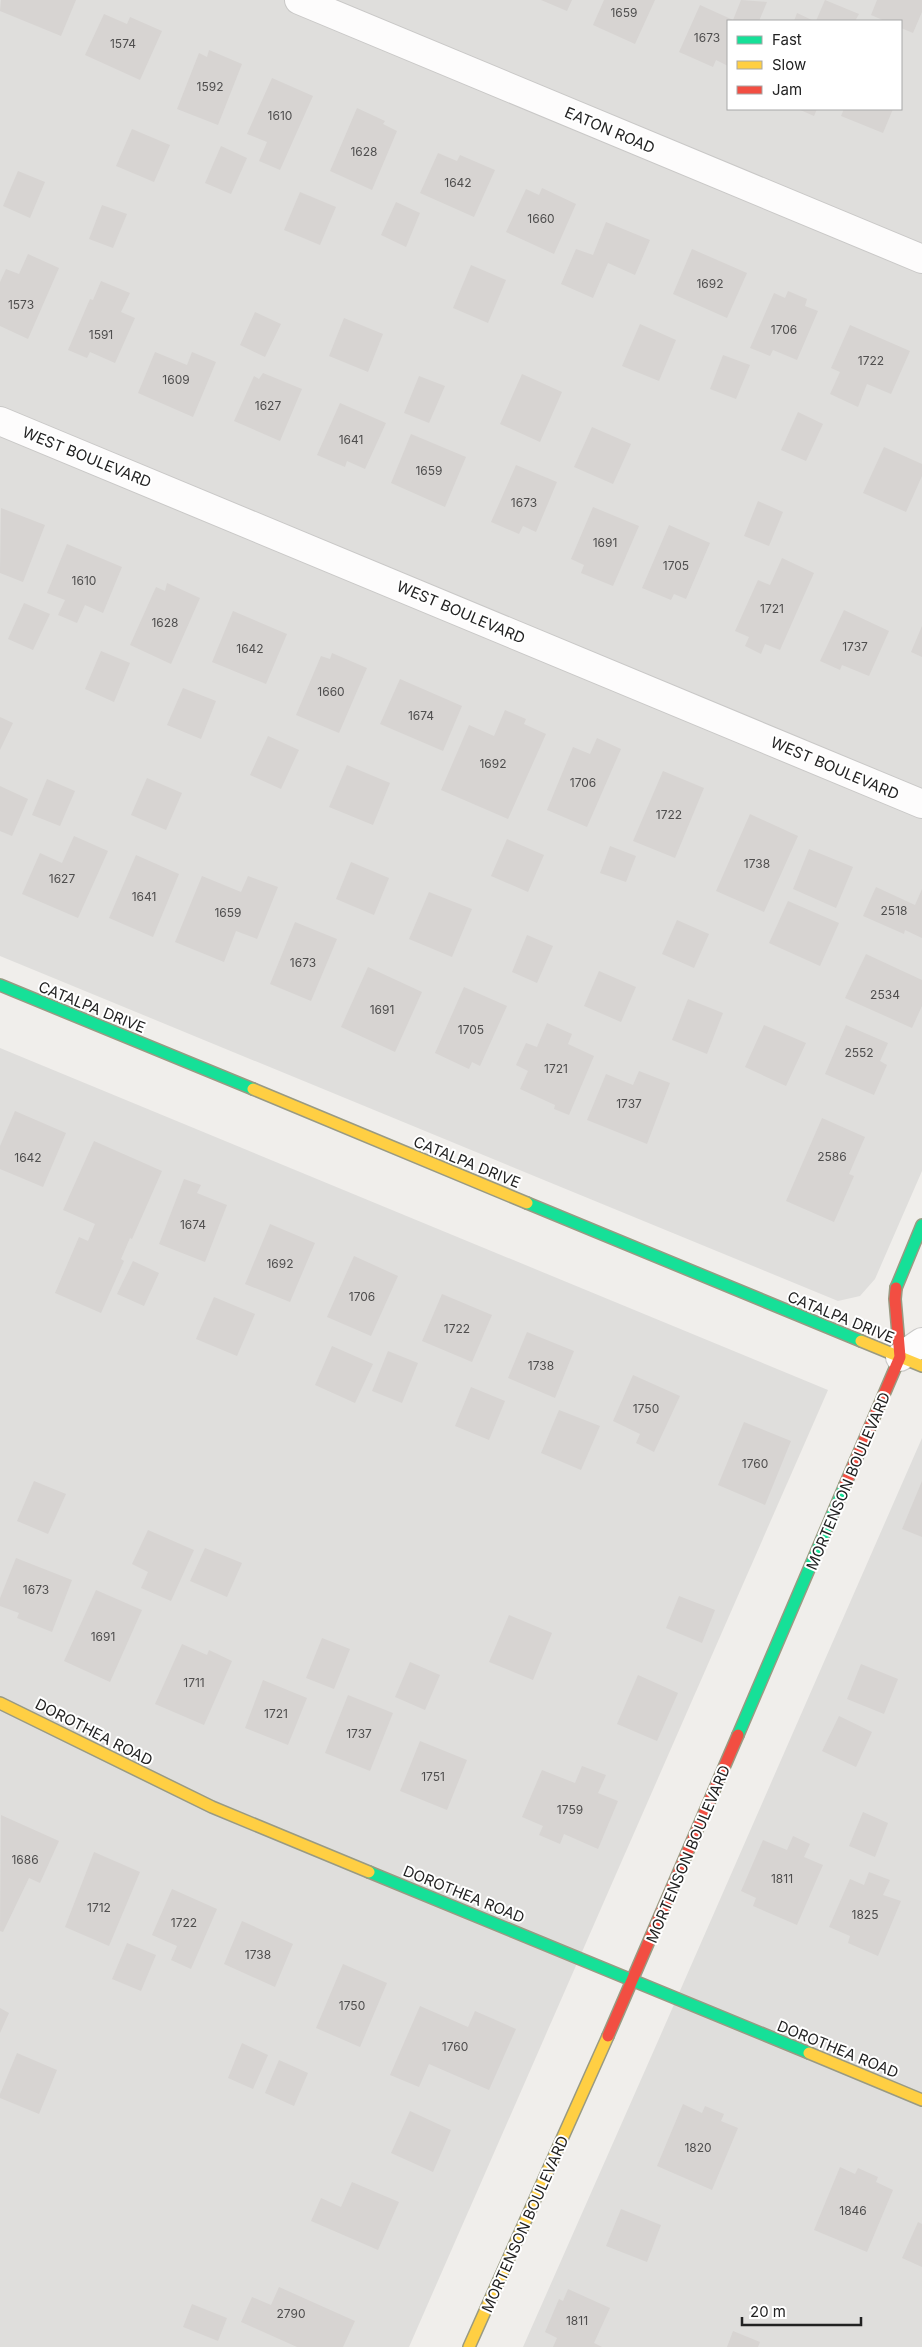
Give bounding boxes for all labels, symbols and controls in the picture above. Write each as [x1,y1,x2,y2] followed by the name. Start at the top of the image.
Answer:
[610,5,638,20] house number: 1659
[727,20,902,110] legend
[694,30,720,45] house number: 1673
[772,30,802,49] text: Fast
[110,36,136,51] house number: 1574
[772,55,806,74] text: Slow
[197,79,223,94] house number: 1592
[772,80,802,99] text: Jam
[562,102,658,158] street label: EATON ROAD
[268,108,292,123] house number: 1610
[350,144,378,159] house number: 1628
[444,175,472,190] house number: 1642
[527,211,555,226] house number: 1660
[696,276,724,291] house number: 1692
[8,297,34,312] house number: 1573
[771,322,797,337] house number: 1706
[89,327,113,342] house number: 1591
[858,353,884,368] house number: 1722
[162,372,190,387] house number: 1609
[255,398,281,413] house number: 1627
[20,422,154,492] street label: WEST BOULEVARD
[339,432,363,447] house number: 1641
[415,463,443,478] house number: 1659
[511,495,537,510] house number: 1673
[593,535,617,550] house number: 1691
[663,558,689,573] house number: 1705
[72,573,96,588] house number: 1610
[394,576,528,648] street label: WEST BOULEVARD
[760,601,784,616] house number: 1721
[151,615,179,630] house number: 1628
[842,639,868,654] house number: 1737
[236,641,264,656] house number: 1642
[317,684,345,699] house number: 1660
[408,708,434,723] house number: 1674
[768,732,902,804] street label: WEST BOULEVARD
[479,756,507,771] house number: 1692
[570,775,596,790] house number: 1706
[656,807,682,822] house number: 1722
[744,856,770,871] house number: 1738
[49,871,75,886] house number: 1627
[132,889,156,904] house number: 1641
[881,903,907,918] house number: 2518
[214,905,242,920] house number: 1659
[290,955,316,970] house number: 1673
[36,977,148,1037] street label: CATALPA DRIVE
[870,987,900,1002] house number: 2534
[370,1002,394,1017] house number: 1691
[458,1022,484,1037] house number: 1705
[844,1045,874,1060] house number: 2552
[544,1061,568,1076] house number: 1721
[616,1096,642,1111] house number: 1737
[411,1132,523,1192] street label: CATALPA DRIVE
[817,1149,847,1164] house number: 2586
[14,1150,42,1165] house number: 1642
[180,1217,206,1232] house number: 1674
[266,1256,294,1271] house number: 1692
[785,1287,897,1347] street label: CATALPA DRIVE
[349,1289,375,1304] house number: 1706
[444,1321,470,1336] house number: 1722
[528,1358,554,1373] house number: 1738
[802,1389,894,1573] street label: MORTENSON BOULEVARD
[633,1401,659,1416] house number: 1750
[742,1456,768,1471] house number: 1760
[23,1582,49,1597] house number: 1673
[91,1629,115,1644] house number: 1691
[183,1675,205,1690] house number: 1711
[32,1694,156,1770] street label: DOROTHEA ROAD
[264,1706,288,1721] house number: 1721
[346,1726,372,1741] house number: 1737
[642,1762,734,1946] street label: MORTENSON BOULEVARD
[421,1769,445,1784] house number: 1751
[557,1802,583,1817] house number: 1759
[11,1852,39,1867] house number: 1686
[401,1861,527,1927] street label: DOROTHEA ROAD
[771,1871,793,1886] house number: 1811
[87,1900,111,1915] house number: 1712
[852,1907,878,1922] house number: 1825
[171,1915,197,1930] house number: 1722
[245,1947,271,1962] house number: 1738
[339,1998,365,2013] house number: 1750
[775,2016,901,2082] street label: DOROTHEA ROAD
[442,2039,468,2054] house number: 1760
[477,2133,573,2315] street label: MORTENSON BOULEVARD
[684,2140,712,2155] house number: 1820
[839,2203,867,2218] house number: 1846
[742,2294,861,2326] scale bar
[750,2302,786,2321] text: 20 m
[276,2306,306,2321] house number: 2790
[566,2313,588,2328] house number: 1811

